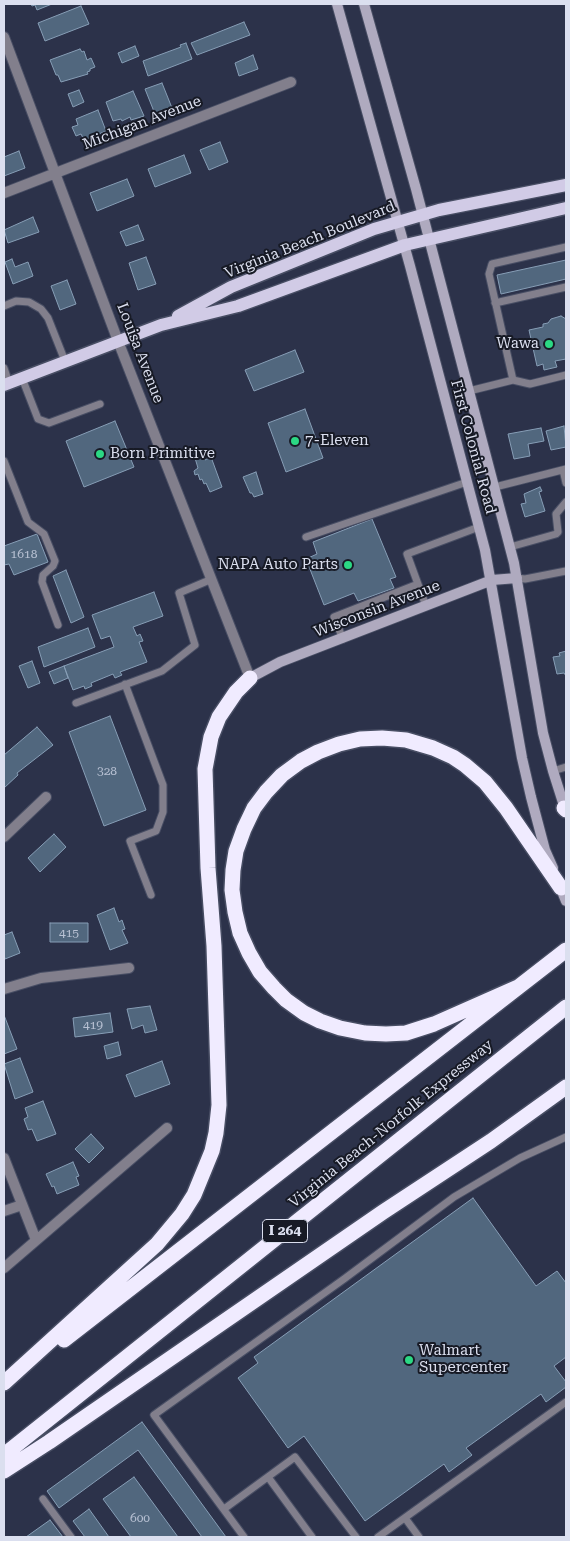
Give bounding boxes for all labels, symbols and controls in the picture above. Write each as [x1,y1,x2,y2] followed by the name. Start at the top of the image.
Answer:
[80,92,204,154] street label: Michigan Avenue
[222,197,398,283] street label: Virginia Beach Boulevard
[113,301,167,405] street label: Louisa Avenue
[496,335,539,353] place label: Wawa
[543,338,555,350] marker: Wawa
[446,378,500,516] street label: First Colonial Road
[305,432,369,450] place label: 7-Eleven
[289,435,301,447] marker: 7-Eleven
[110,445,215,463] place label: Born Primitive
[94,448,106,460] marker: Born Primitive
[11,547,37,561] house number: 1618
[218,556,338,574] place label: NAPA Auto Parts
[342,559,354,571] marker: NAPA Auto Parts
[311,577,443,641] street label: Wisconsin Avenue
[97,764,117,778] house number: 328
[59,926,79,940] house number: 415
[83,1018,103,1032] house number: 419
[285,1036,497,1212] street label: Virginia Beach-Norfolk Expressway
[262,1220,308,1242] road number: I 264
[419,1342,508,1377] place label: Walmart Supercenter
[403,1354,415,1366] marker: Walmart Supercenter
[130,1511,150,1525] house number: 600

